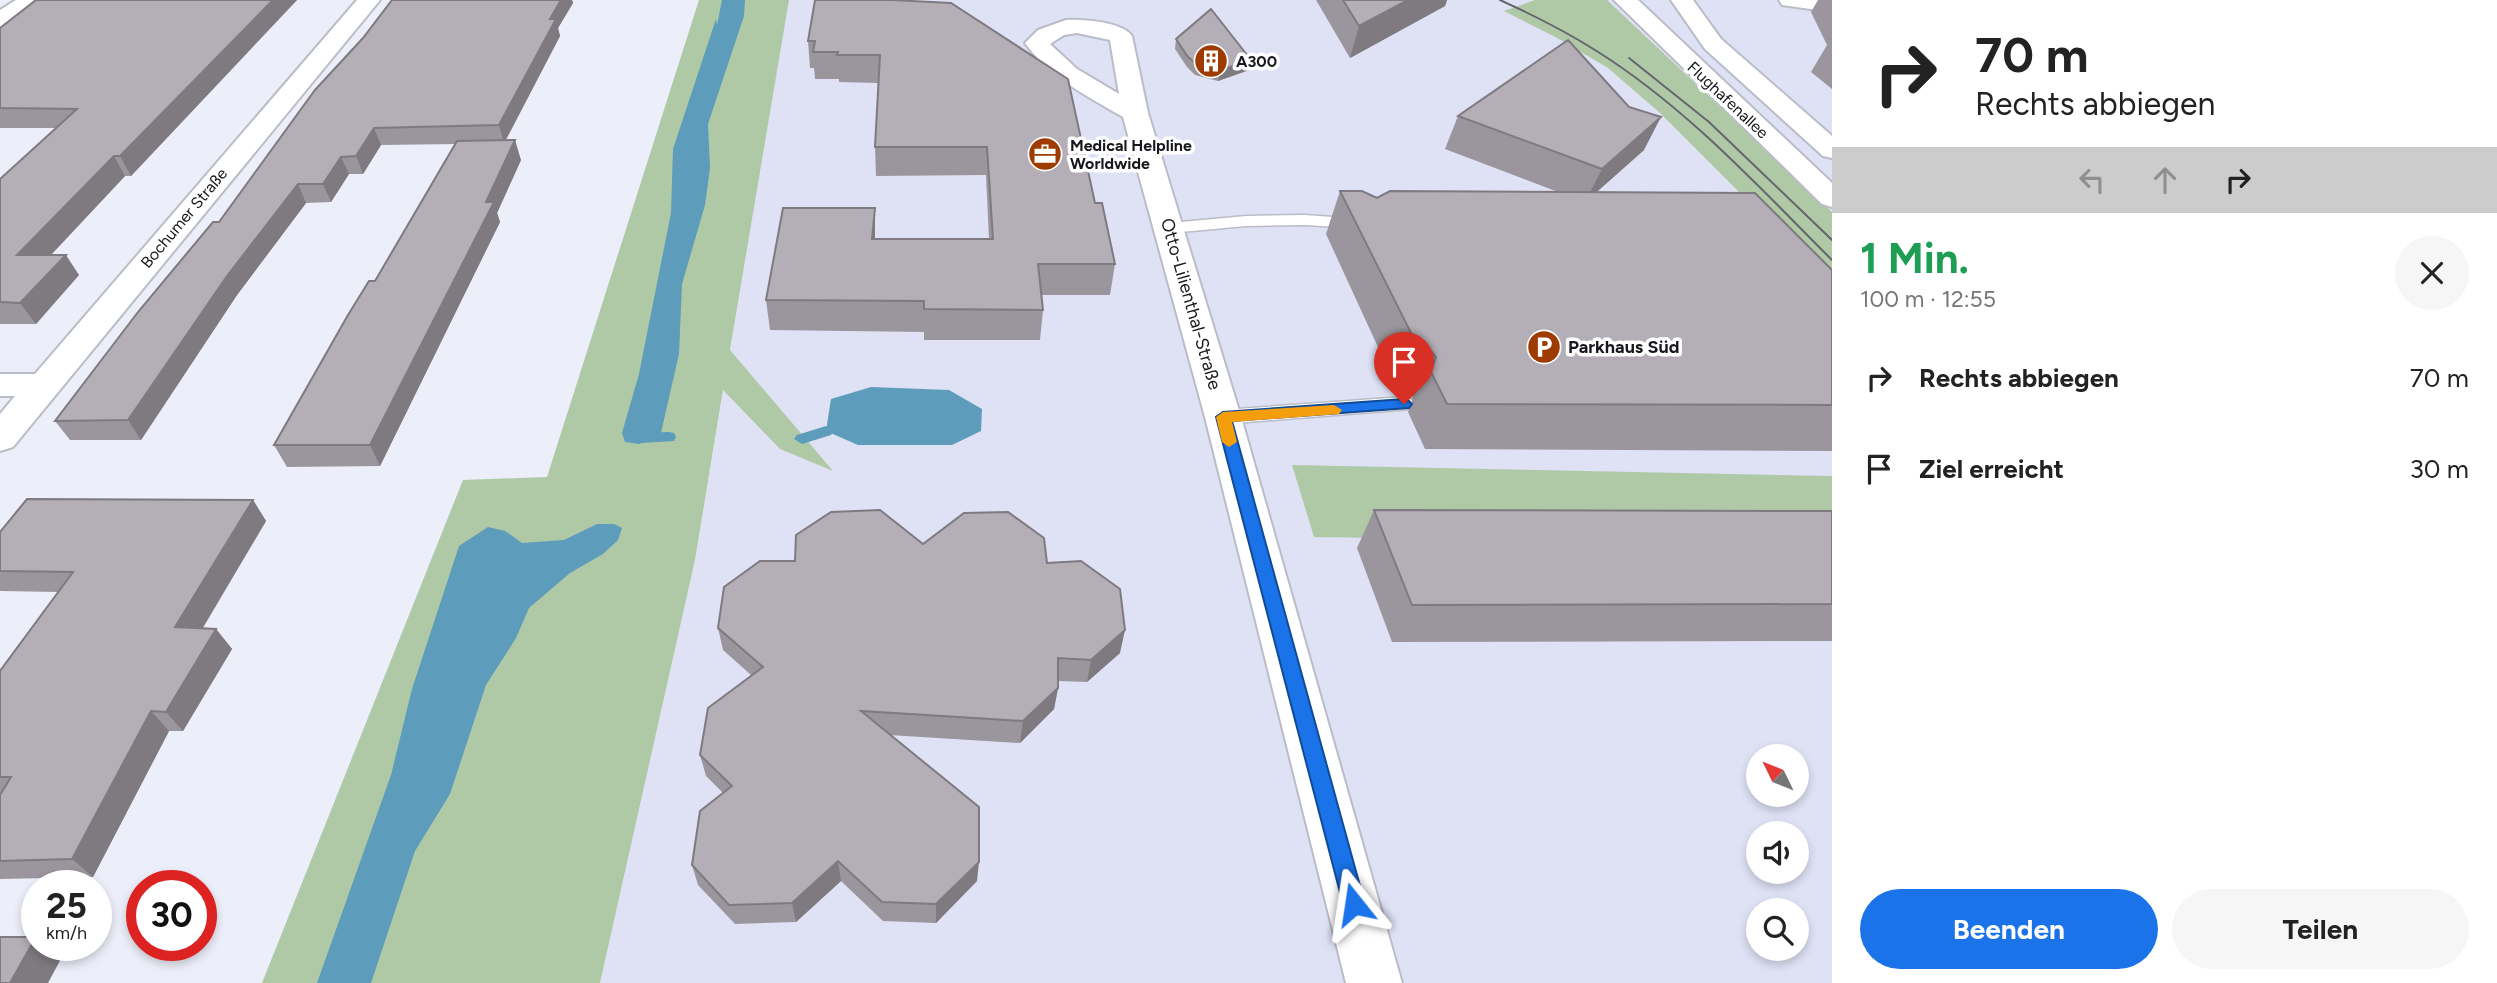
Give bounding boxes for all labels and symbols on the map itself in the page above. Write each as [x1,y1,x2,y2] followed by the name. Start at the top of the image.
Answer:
[1192,42,1230,80] building icon: A300
[1236,52,1277,71] place label: A300
[1684,58,1773,143] street label: Flughafenallee
[1026,135,1064,173] office icon: Medical Helpline Worldwide
[1070,136,1192,173] place label: Medical Helpline Worldwide
[137,164,231,272] street label: Bochumer Straße
[1156,216,1226,393] street label: Otto-Lilienthal-Straße
[1525,328,1563,366] parking icon: Parkhaus Süd
[1374,332,1434,404] pin
[1568,336,1679,358] place label: Parkhaus Süd
[1746,744,1810,807] north arrow
[1317,867,1391,941] position arrow
[126,870,217,961] speed limit sign: 30

